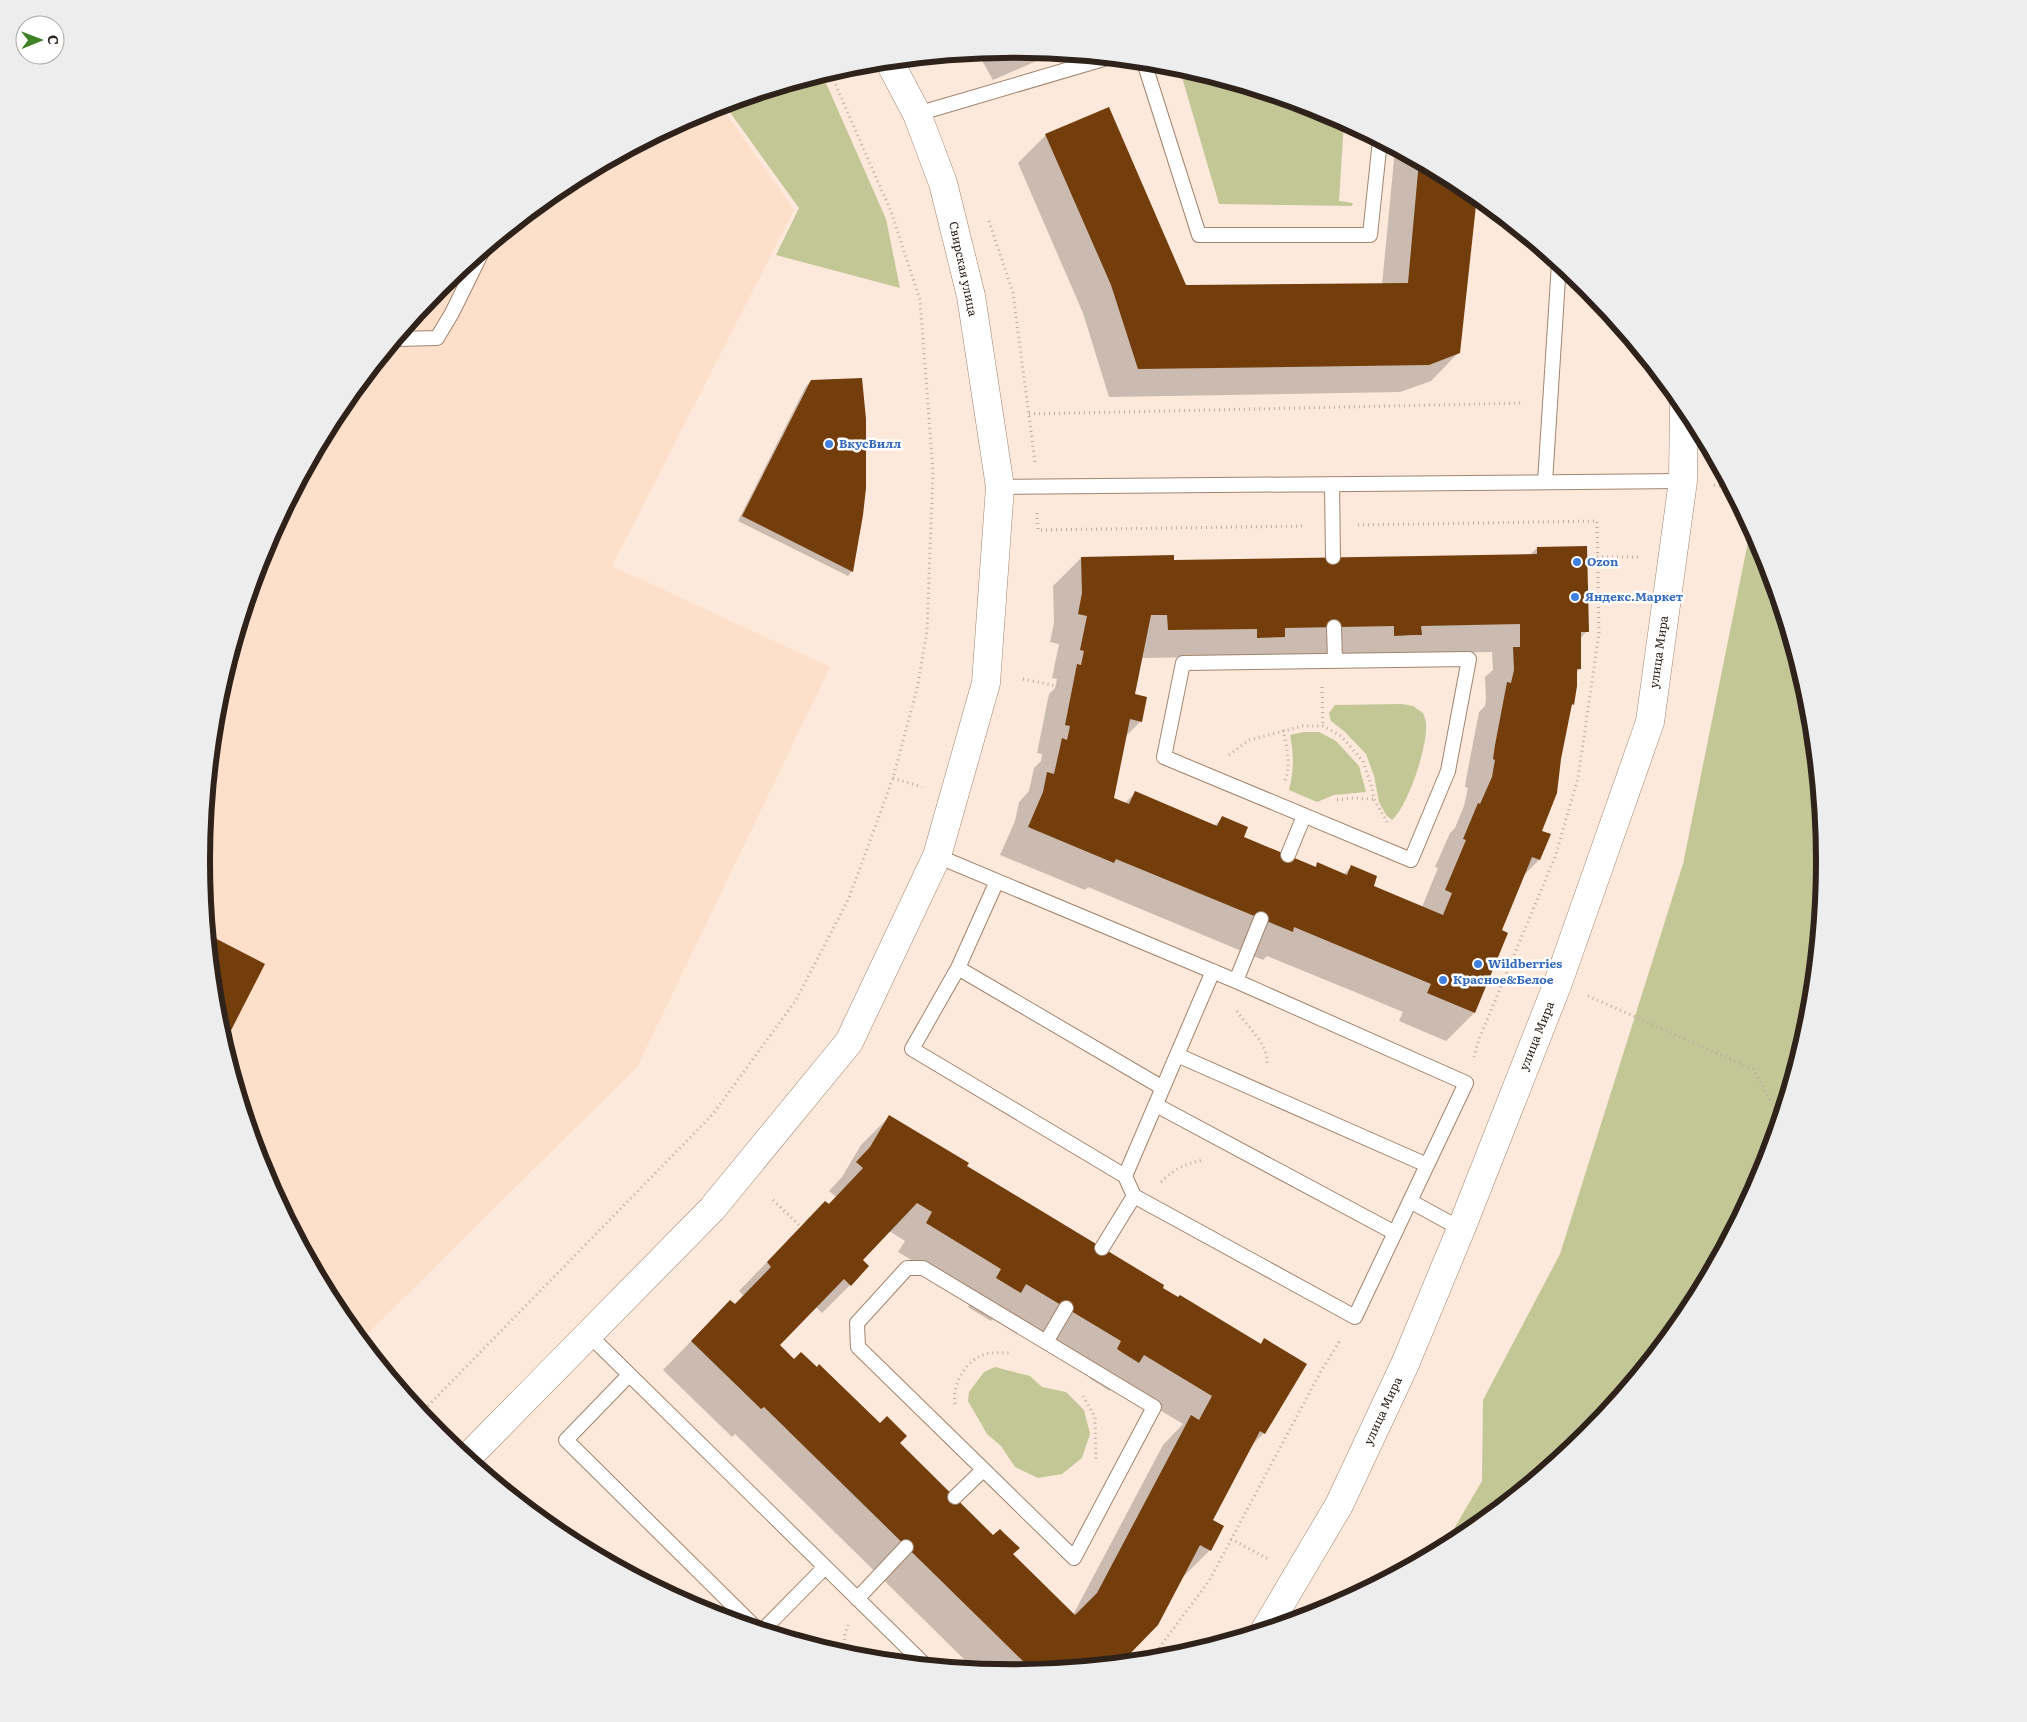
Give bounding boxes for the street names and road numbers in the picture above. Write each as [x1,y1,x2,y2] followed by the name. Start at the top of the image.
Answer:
[945,220,983,318] street label: Свирская улица
[1644,614,1672,689] street label: улица Мира
[1514,998,1558,1073] street label: улица Мира
[1358,1373,1406,1448] street label: улица Мира

